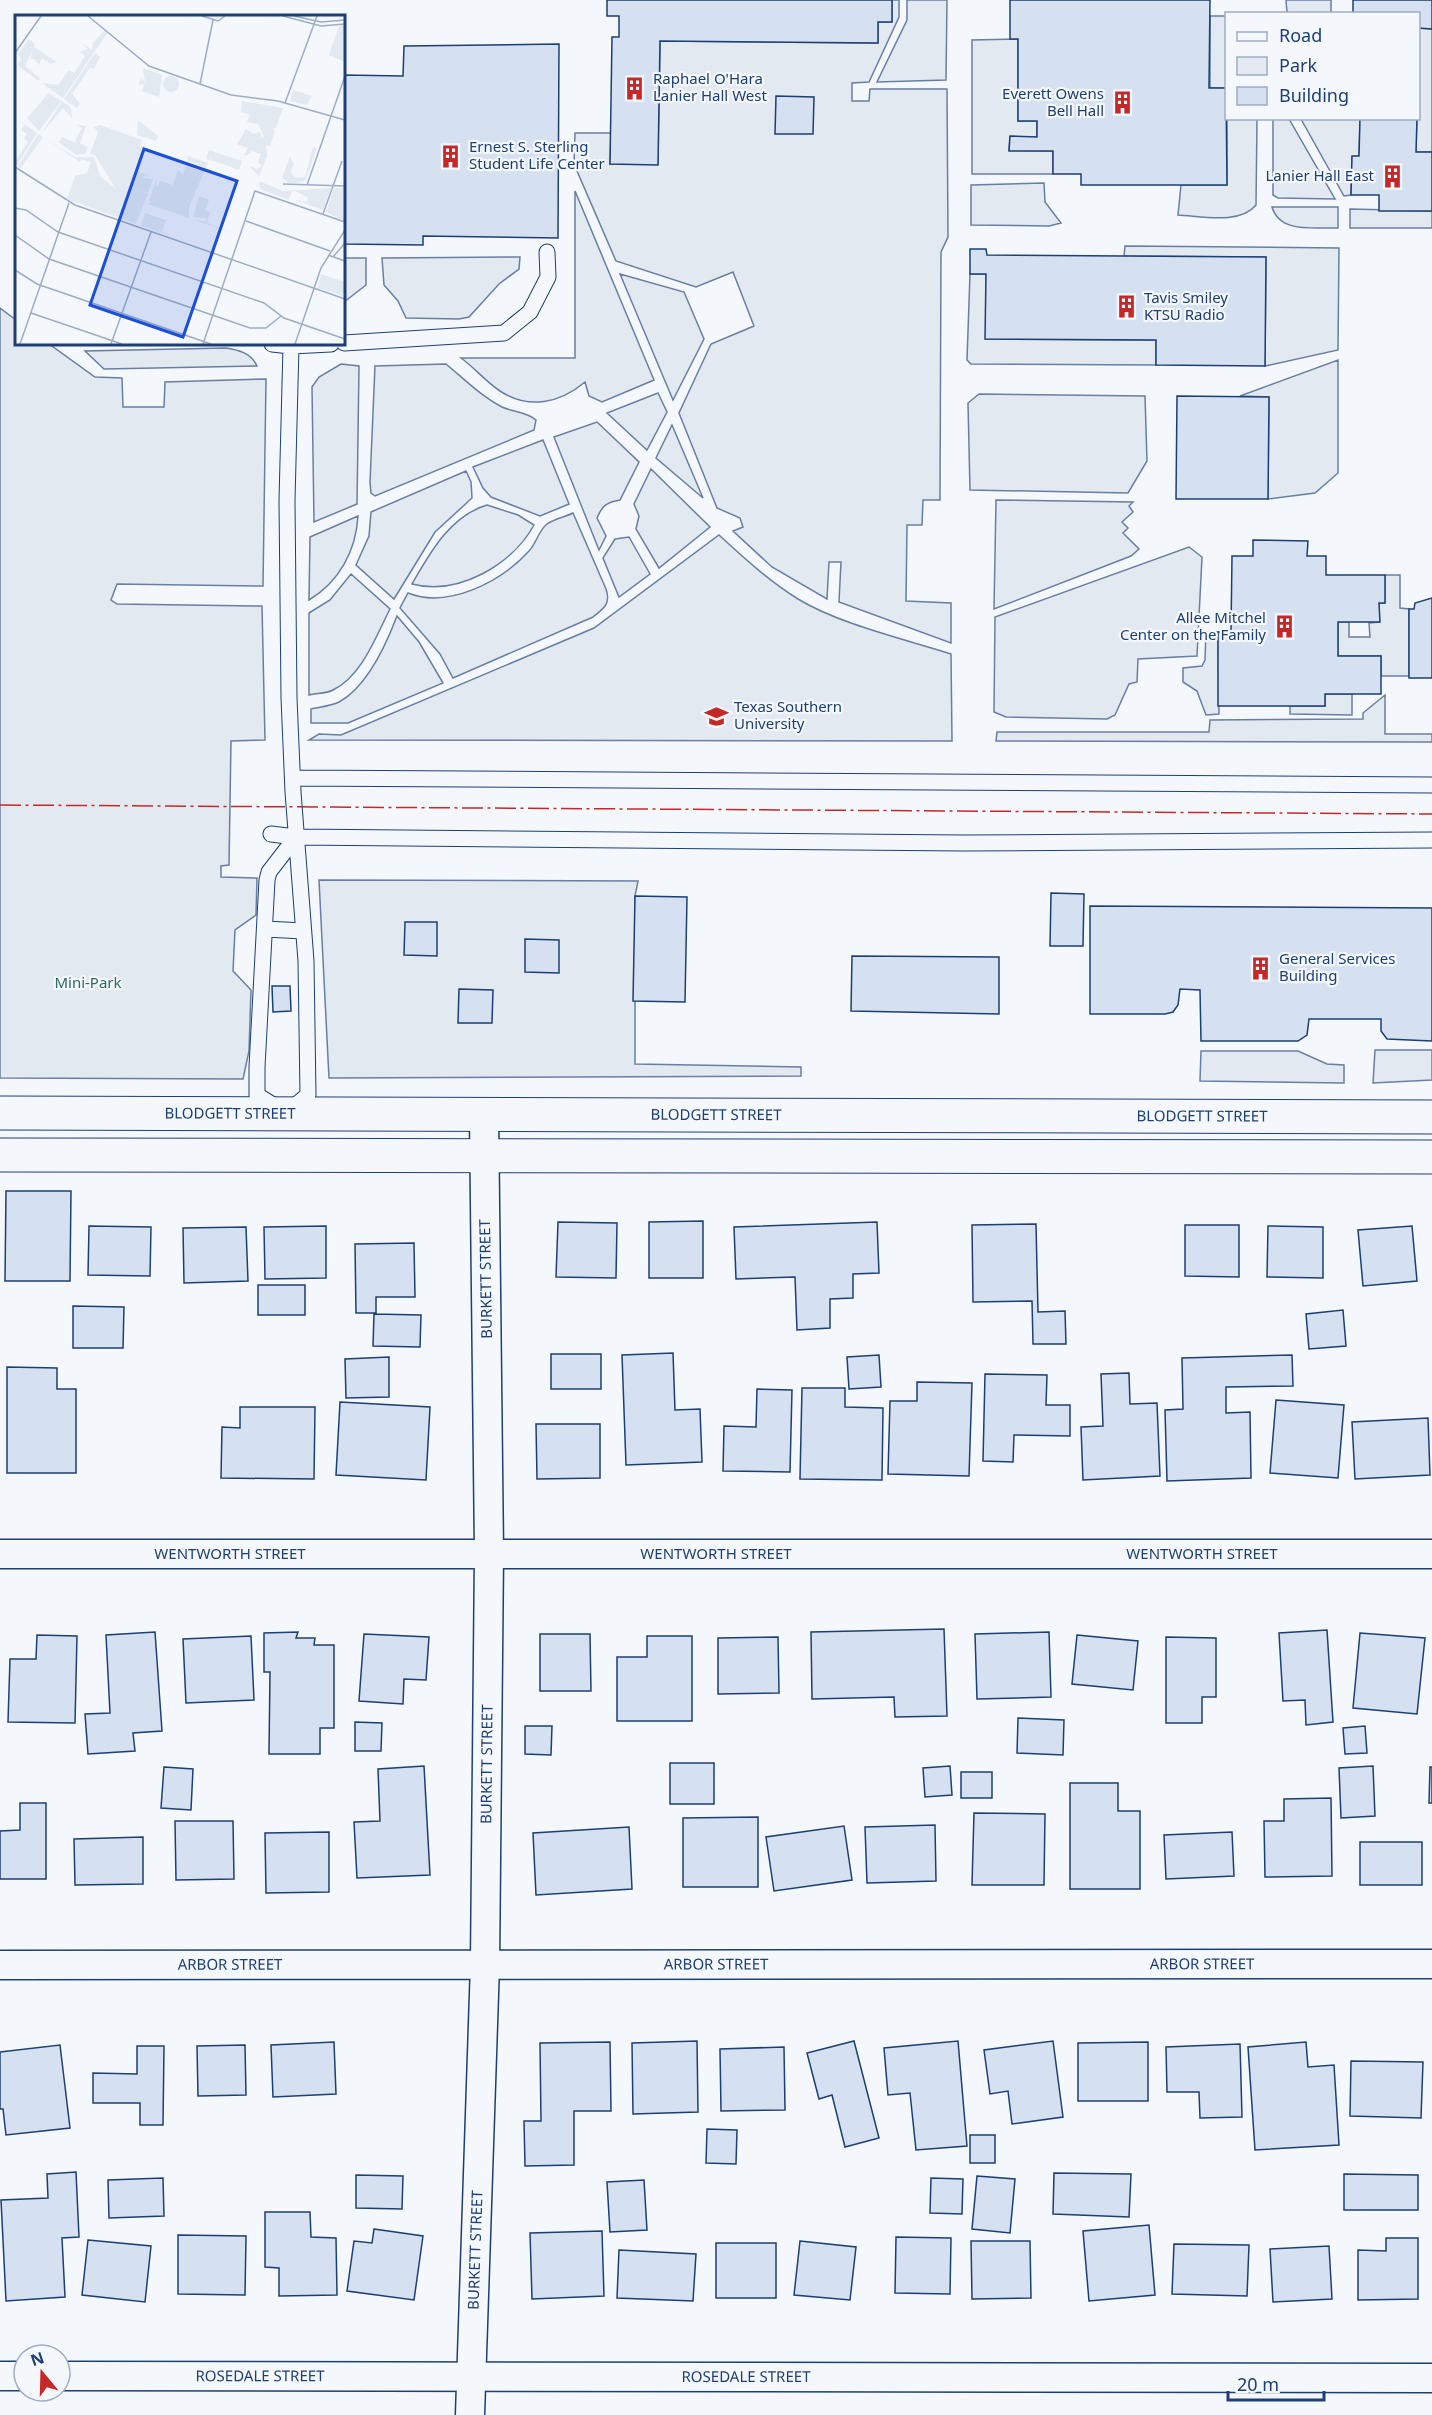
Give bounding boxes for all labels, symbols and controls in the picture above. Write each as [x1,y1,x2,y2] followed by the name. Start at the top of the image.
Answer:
[1225,12,1420,120] legend
[15,15,345,345] inset map
[1279,23,1322,47] text: Road
[1279,53,1317,77] text: Park
[653,68,767,105] place label: Raphael O'Hara Lanier Hall West
[622,75,648,101] building icon: Raphael O'Hara Lanier Hall West
[1002,83,1104,120] place label: Everett Owens Bell Hall
[1279,83,1349,107] text: Building
[1109,90,1135,116] building icon: Everett Owens Bell Hall
[469,136,605,173] place label: Ernest S. Sterling Student Life Center
[438,143,464,169] building icon: Ernest S. Sterling Student Life Center
[1379,163,1405,189] building icon: Lanier Hall East
[1266,165,1375,185] place label: Lanier Hall East
[1144,287,1228,324] place label: Tavis Smiley KTSU Radio
[1113,294,1139,320] building icon: Tavis Smiley KTSU Radio
[1120,607,1266,644] place label: Allee Mitchel Center on the Family
[1271,614,1297,640] building icon: Allee Mitchel Center on the Family
[734,696,842,733] place label: Texas Southern University
[703,703,729,729] school or university icon: Texas Southern University
[1279,948,1395,985] place label: General Services Building
[1248,955,1274,981] building icon: General Services Building
[54,972,122,992] park label: Mini-Park
[164,1102,296,1123] street label: BLODGETT STREET
[650,1104,782,1124] street label: BLODGETT STREET
[1136,1105,1268,1126] street label: BLODGETT STREET
[474,1218,496,1339] street label: BURKETT STREET
[154,1543,306,1563] street label: WENTWORTH STREET
[640,1543,792,1563] street label: WENTWORTH STREET
[1126,1543,1278,1563] street label: WENTWORTH STREET
[475,1704,497,1824] street label: BURKETT STREET
[664,1953,769,1974] street label: ARBOR STREET
[1150,1953,1255,1973] street label: ARBOR STREET
[178,1954,283,1974] street label: ARBOR STREET
[463,2189,486,2310] street label: BURKETT STREET
[12,2343,72,2403] north arrow
[27,2346,47,2371] text: N
[1228,2364,1324,2402] scale bar
[195,2365,325,2385] street label: ROSEDALE STREET
[681,2366,811,2386] street label: ROSEDALE STREET
[1237,2372,1279,2396] text: 20 m

